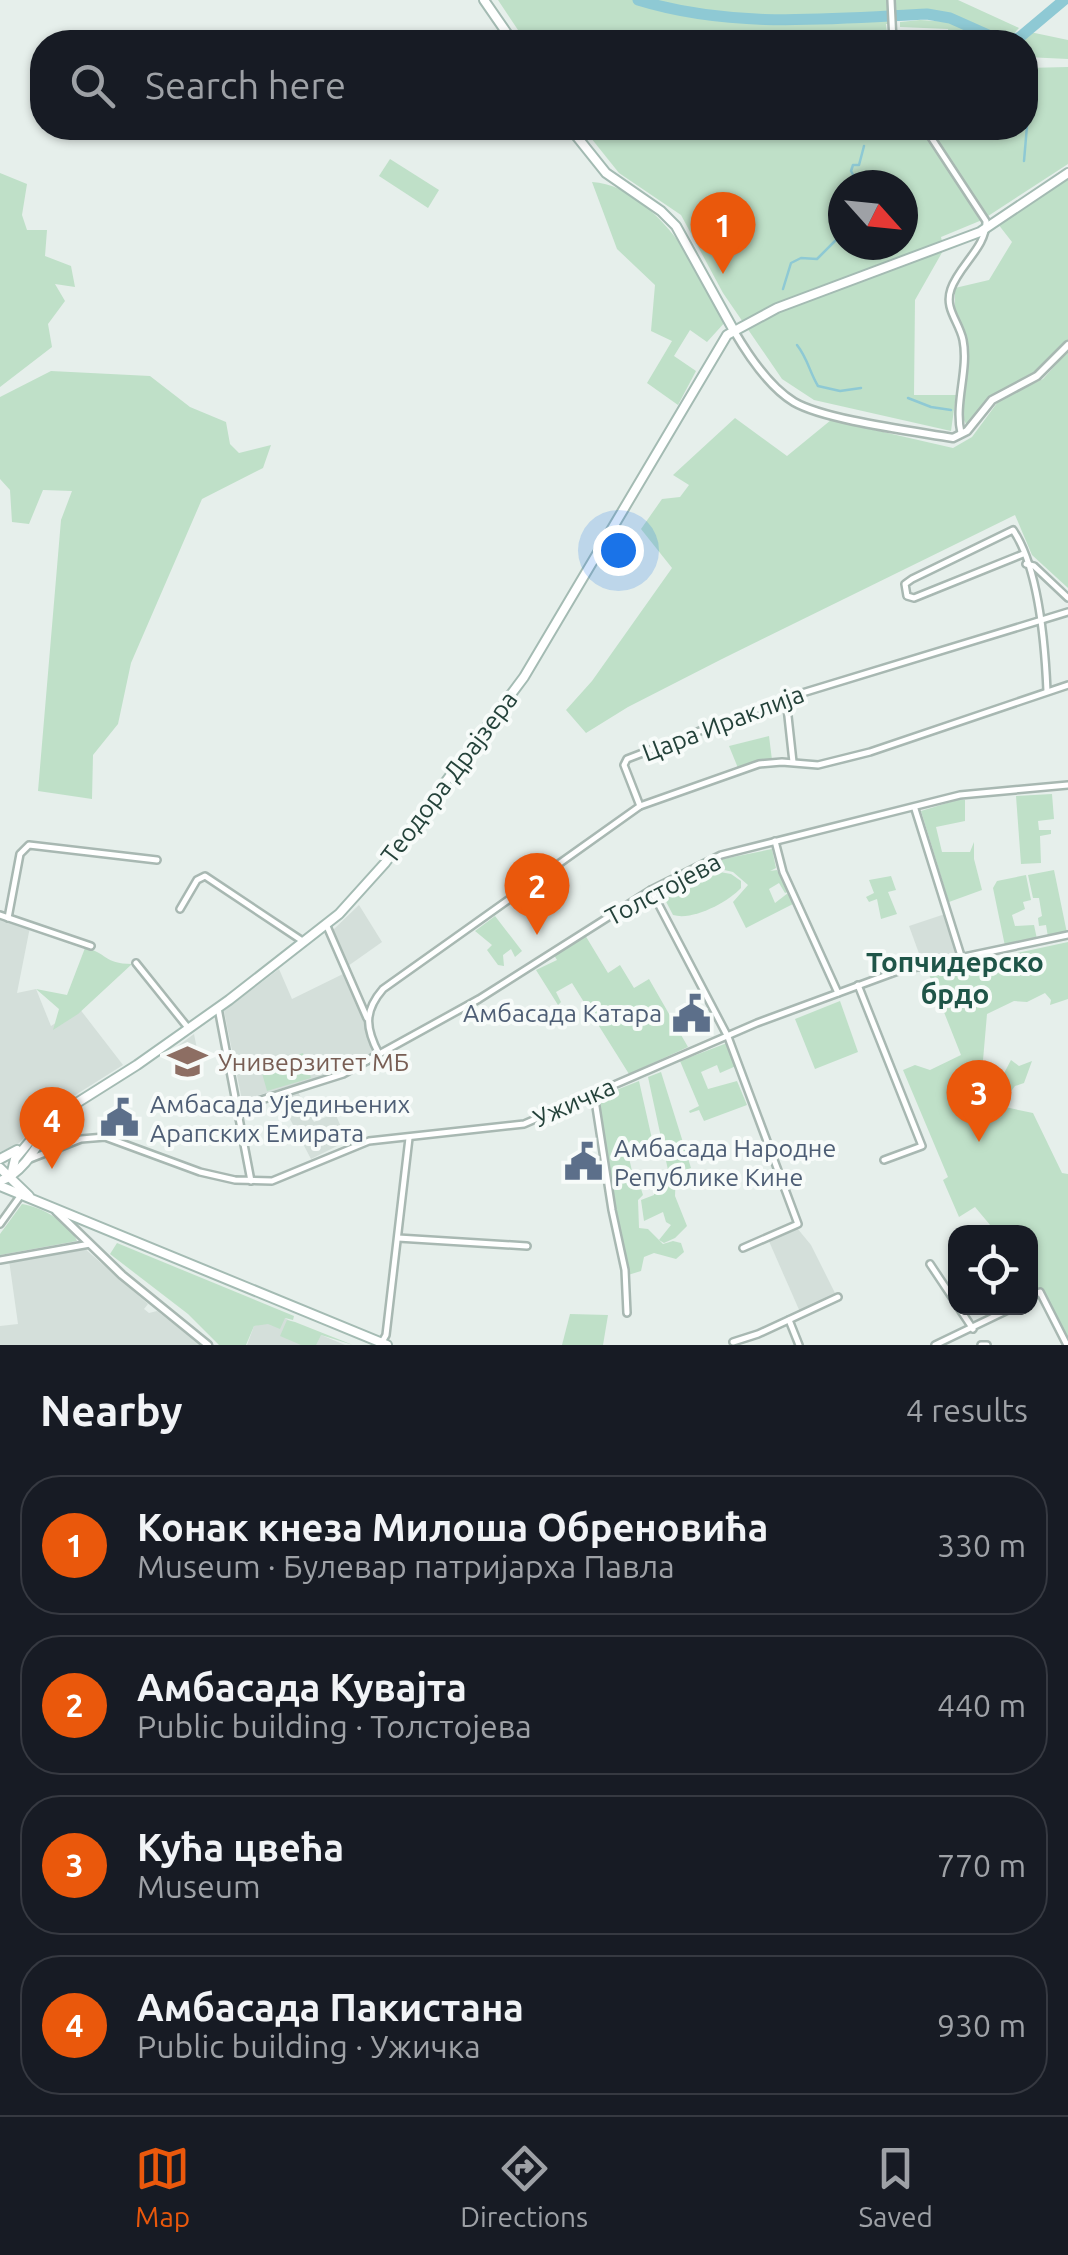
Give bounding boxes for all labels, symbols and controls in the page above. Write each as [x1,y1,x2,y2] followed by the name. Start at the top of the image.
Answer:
[30,30,1038,140] search box
[65,58,120,113] icon: search
[145,64,346,106] text: Search here
[828,170,918,260] north arrow
[690,192,756,274] pin: 1
[593,525,644,576] your location
[638,679,808,767] street label: Цара Ираклија
[375,686,523,868] street label: Теодора Драјзера
[601,847,725,931] street label: Толстојева
[504,852,570,935] pin: 2
[866,946,1044,1009] district label: Топчидерско брдо
[671,992,713,1034] public building icon: Амбасада Катара
[463,999,662,1027] place label: Амбасада Катара
[167,1041,209,1083] school or university icon: Универзитет МБ
[218,1048,409,1076] place label: Универзитет МБ
[946,1060,1012,1142] pin: 3
[529,1072,619,1132] street label: Ужичка
[20,1086,84,1169] pin: 4
[150,1090,410,1147] place label: Амбасада Уједињених Арапских Емирата
[99,1097,141,1139] public building icon: Амбасада Уједињених Арапских Емирата
[614,1134,836,1191] place label: Амбасада Народне Републике Кине
[563,1141,605,1183] public building icon: Амбасада Народне Републике Кине
[948,1225,1038,1315] map controls
[948,1225,1038,1315] button: locate
[40,1387,183,1434] text: Nearby
[906,1392,1028,1428] text: 4 results
[137,1506,768,1548] text: Конак кнеза Милоша Обреновића
[65,1527,84,1563] text: 1
[937,1527,1026,1563] text: 330 m
[137,1548,675,1584] text: Museum · Булевар патријарха Павла
[137,1666,467,1708] text: Амбасада Кувајта
[65,1687,84,1723] text: 2
[937,1687,1026,1723] text: 440 m
[137,1708,532,1744] text: Public building · Толстојева
[137,1826,344,1868] text: Кућа цвећа
[65,1847,84,1883] text: 3
[937,1847,1026,1883] text: 770 m
[137,1868,261,1904] text: Museum
[137,1986,524,2028] text: Амбасада Пакистана
[65,2007,84,2043] text: 4
[937,2007,1026,2043] text: 930 m
[137,2028,481,2064] text: Public building · Ужичка
[135,2141,190,2232] tab: Map
[460,2141,588,2232] tab: Directions
[858,2141,933,2232] tab: Saved

